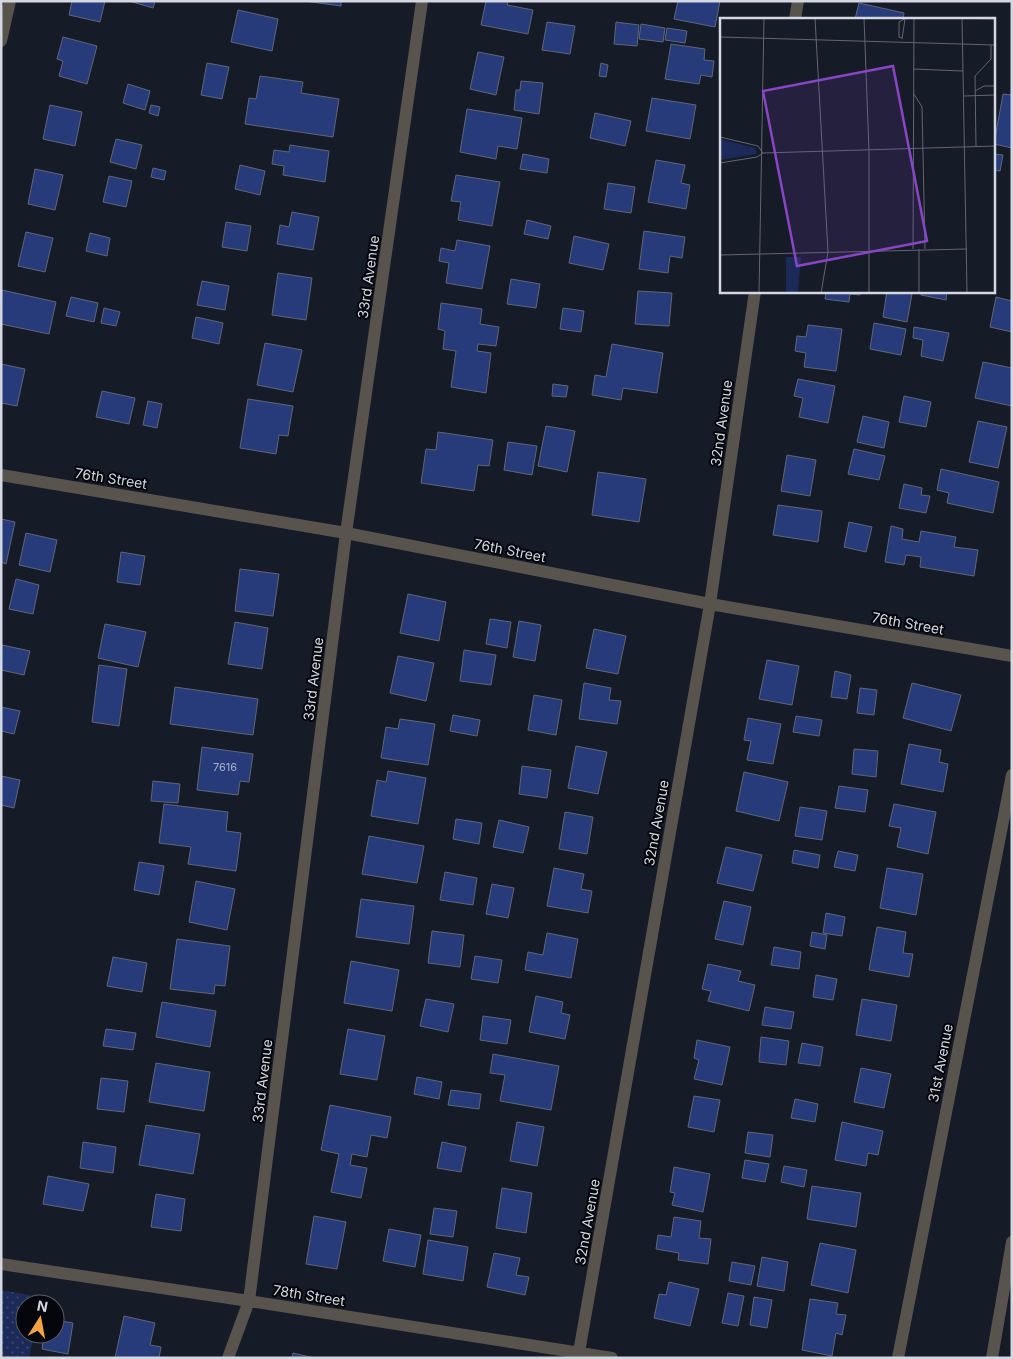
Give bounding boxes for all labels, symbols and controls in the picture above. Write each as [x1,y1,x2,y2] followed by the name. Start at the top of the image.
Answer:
[720,18,996,292] inset map
[354,234,382,320] street label: 33rd Avenue
[707,379,735,467] street label: 32nd Avenue
[74,464,149,492] street label: 76th Street
[473,535,548,565] street label: 76th Street
[871,608,946,638] street label: 76th Street
[299,636,327,722] street label: 33rd Avenue
[213,760,237,774] house number: 7616
[640,779,672,867] street label: 32nd Avenue
[924,1022,956,1104] street label: 31st Avenue
[248,1038,276,1124] street label: 33rd Avenue
[571,1178,603,1266] street label: 32nd Avenue
[272,1281,347,1309] street label: 78th Street
[15,1294,65,1344] north arrow
[36,1296,49,1315] text: N

